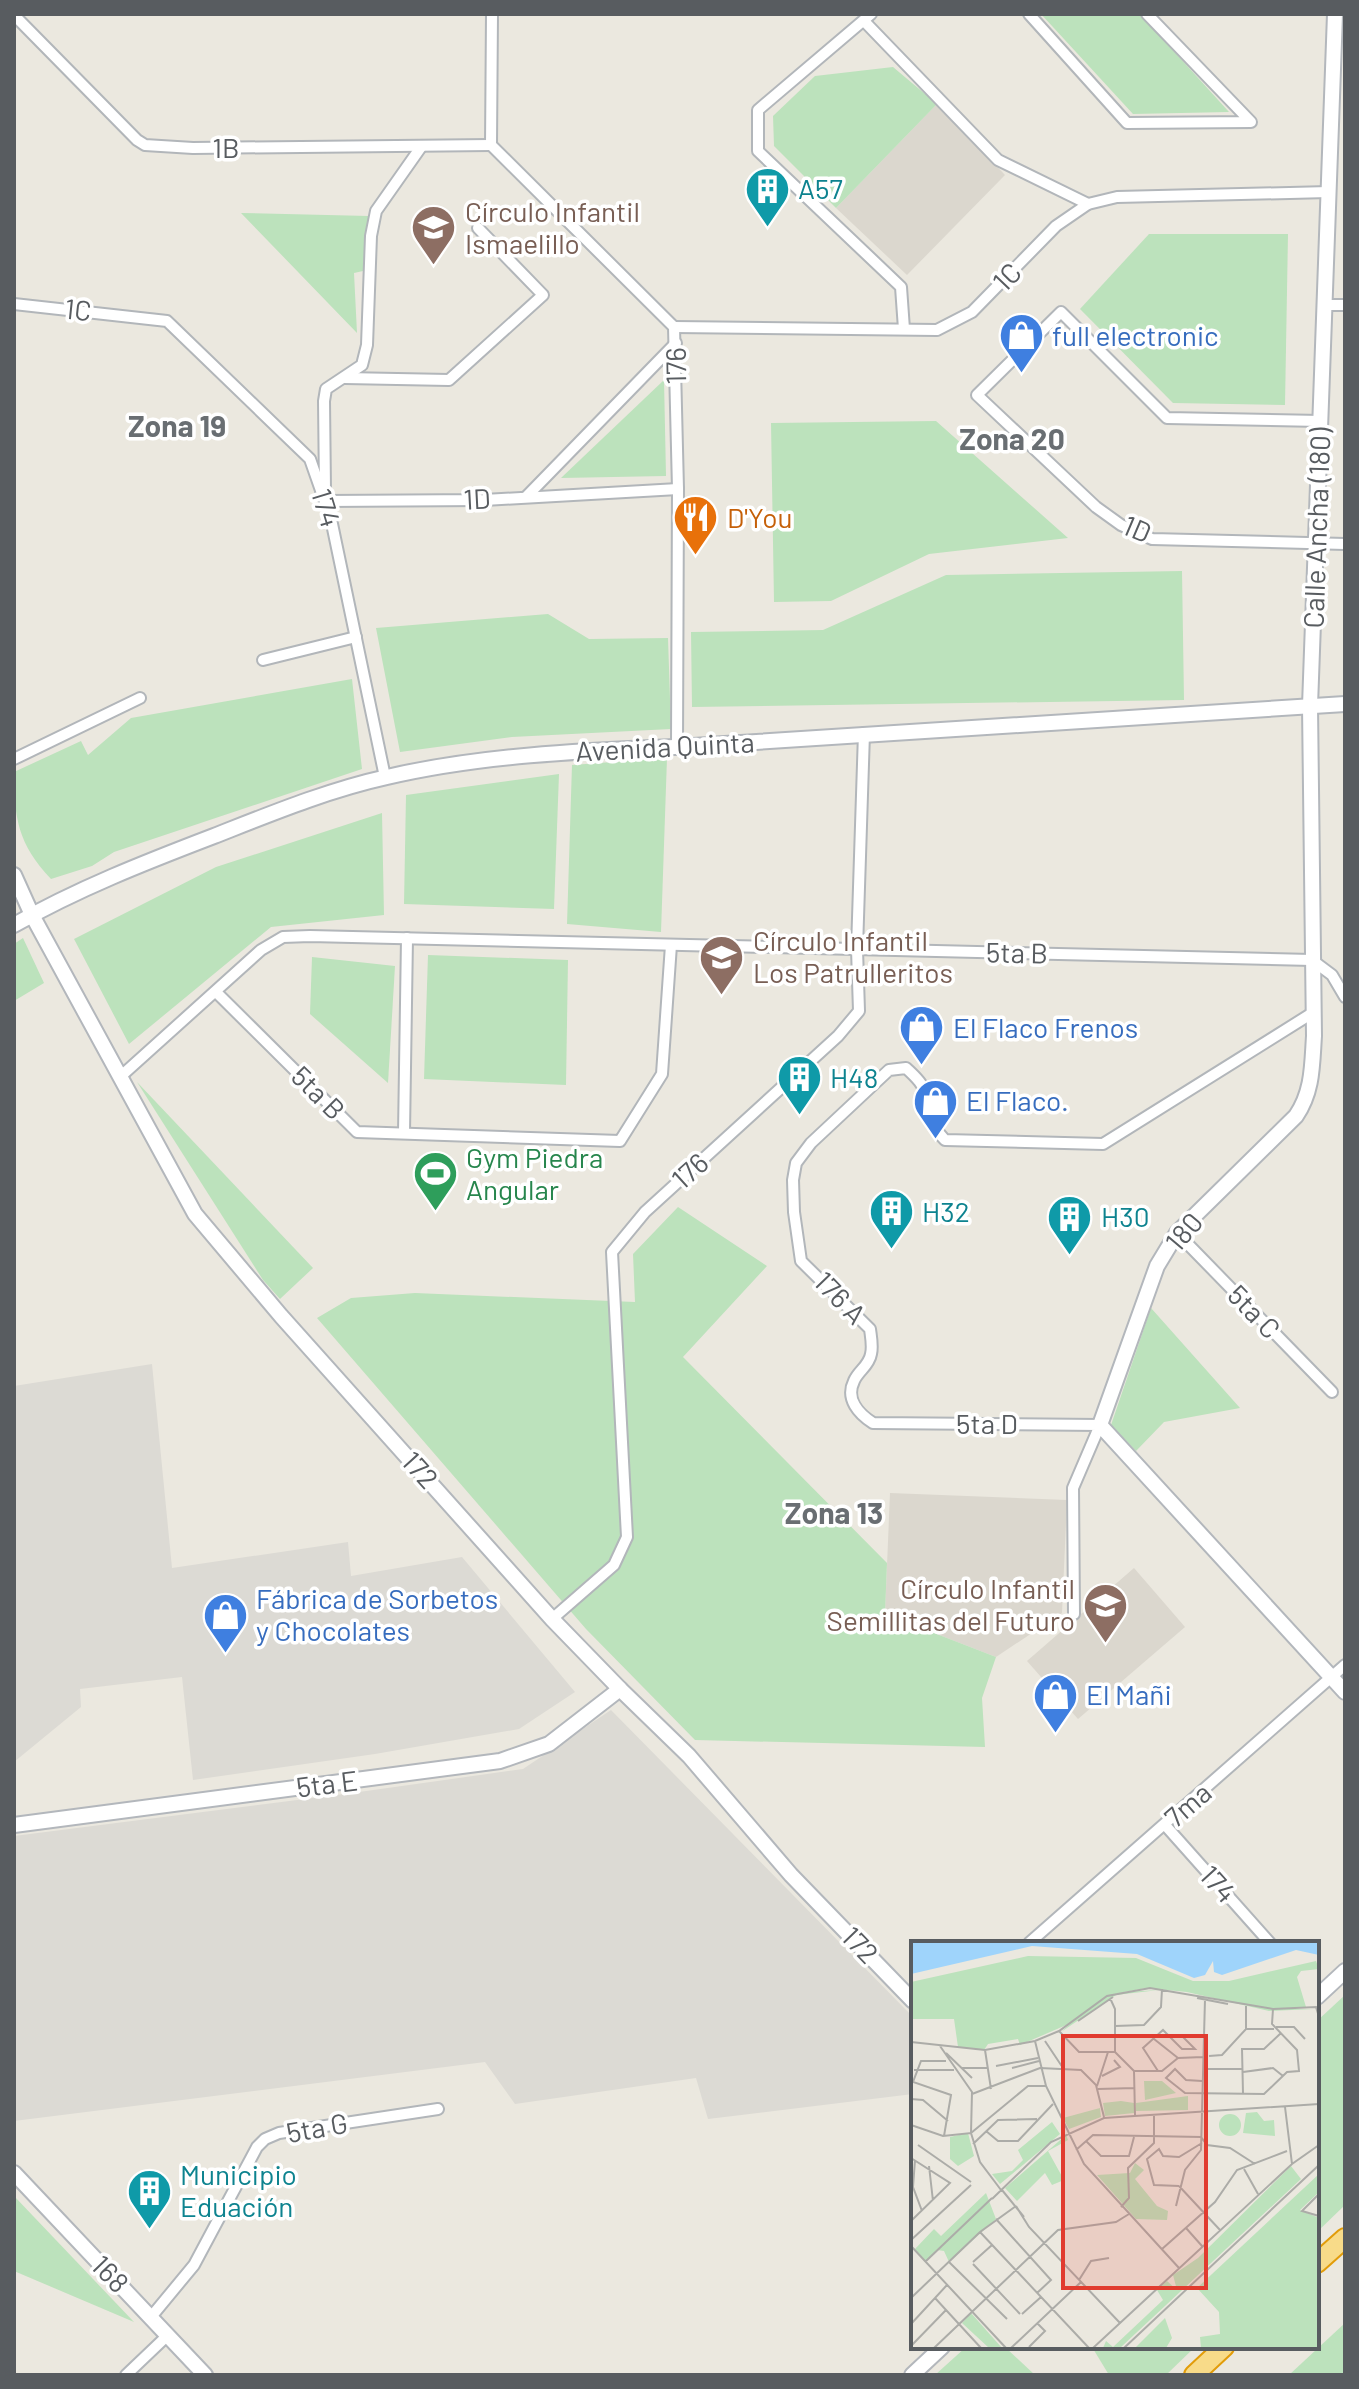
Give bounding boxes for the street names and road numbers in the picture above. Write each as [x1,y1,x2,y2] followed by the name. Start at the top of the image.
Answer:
[212,130,240,164] street label: 1B
[985,255,1028,298] street label: 1C
[63,291,93,327] street label: 1C
[658,347,692,385] street label: 176
[1296,426,1337,629] street label: Calle Ancha (180)
[463,480,491,516] street label: 1D
[305,484,349,531] street label: 174
[1118,507,1157,549] street label: 1D
[575,724,755,768] street label: Avenida Quinta
[986,934,1048,970] street label: 5ta B
[285,1058,353,1126] street label: 5ta B
[664,1145,715,1195] street label: 176
[1157,1205,1209,1258] street label: 180
[808,1264,874,1331] street label: 176 A
[1221,1277,1288,1345] street label: 5ta C
[956,1406,1018,1440] street label: 5ta D
[395,1444,446,1495] street label: 172
[294,1762,359,1804] street label: 5ta E
[1157,1775,1218,1834] street label: 7ma
[1193,1858,1244,1909] street label: 174
[835,1919,886,1970] street label: 172
[284,2105,350,2149] street label: 5ta G
[85,2248,136,2299] street label: 168

